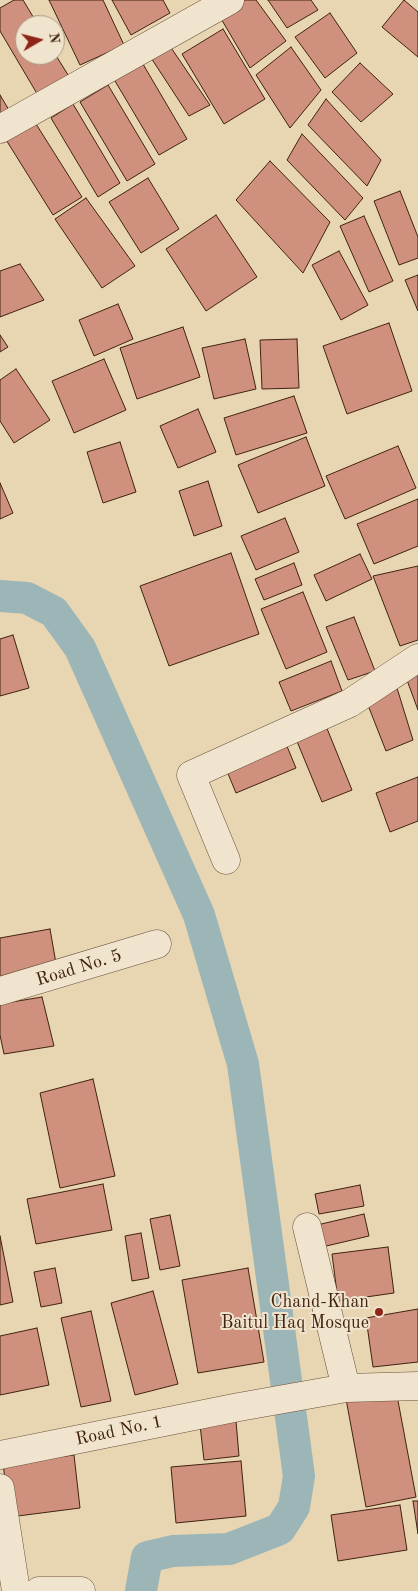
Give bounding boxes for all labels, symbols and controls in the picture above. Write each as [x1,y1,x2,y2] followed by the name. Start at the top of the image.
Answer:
[15,15,65,65] north arrow
[46,32,62,44] text: N
[34,945,124,991] street label: Road No. 5
[221,1291,369,1334] place label: Chand-Khan Baitul Haq Mosque
[373,1306,385,1318] marker: Chand-Khan Baitul Haq Mosque
[73,1411,165,1451] street label: Road No. 1

